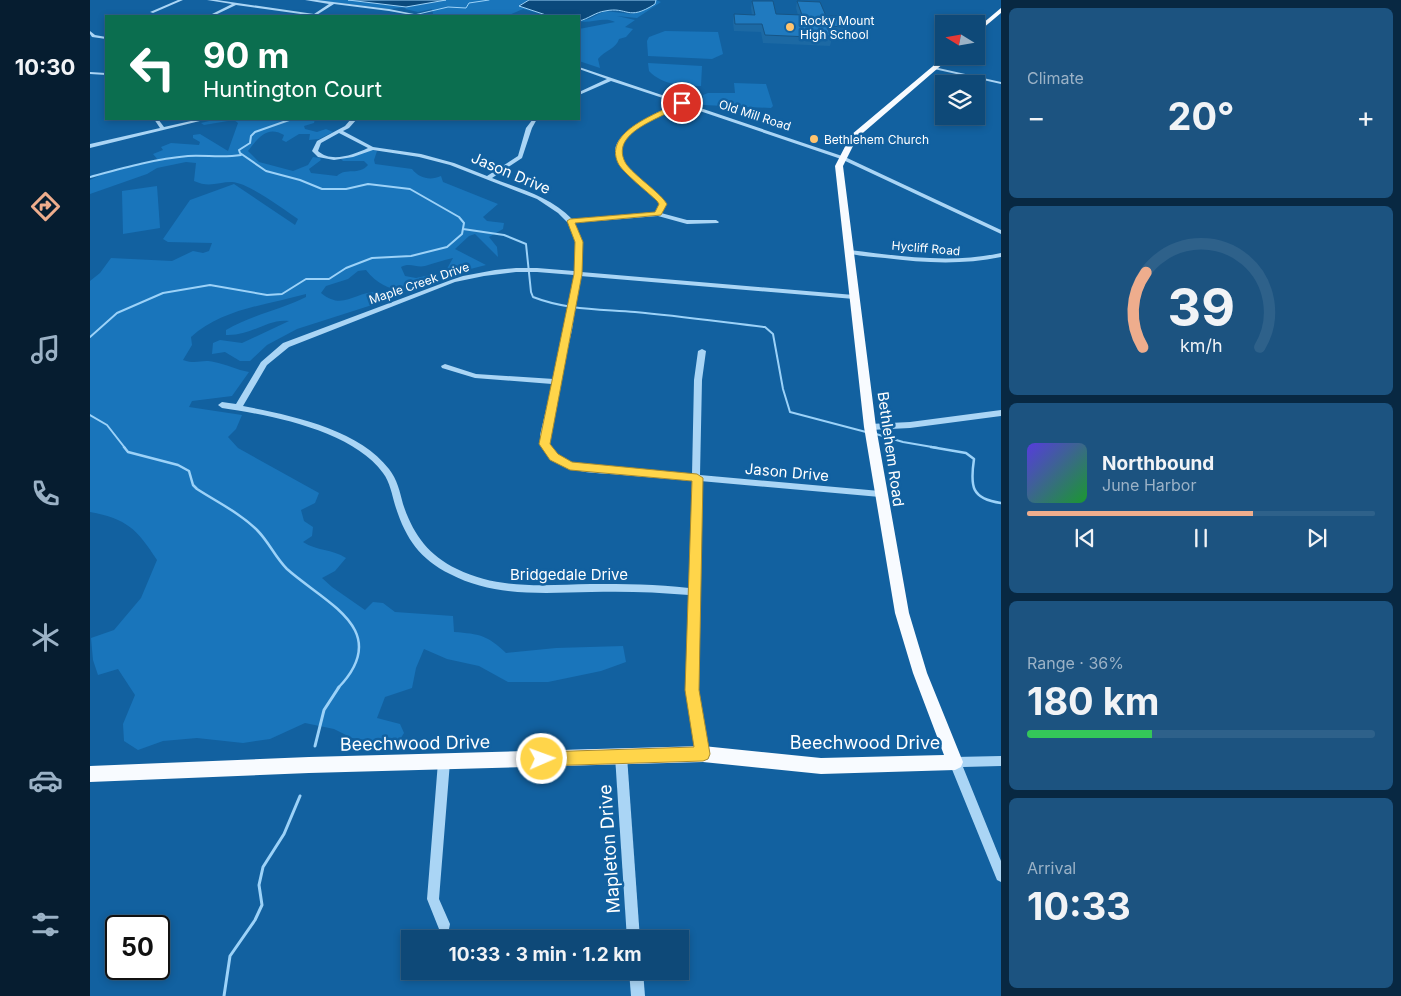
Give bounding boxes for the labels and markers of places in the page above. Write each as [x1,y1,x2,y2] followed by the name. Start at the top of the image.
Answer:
[800,13,875,42] place label: Rocky Mount High School
[784,21,796,33] marker: Rocky Mount High School
[661,82,703,124] pin
[824,132,929,147] place label: Bethlehem Church
[808,133,820,145] marker: Bethlehem Church

